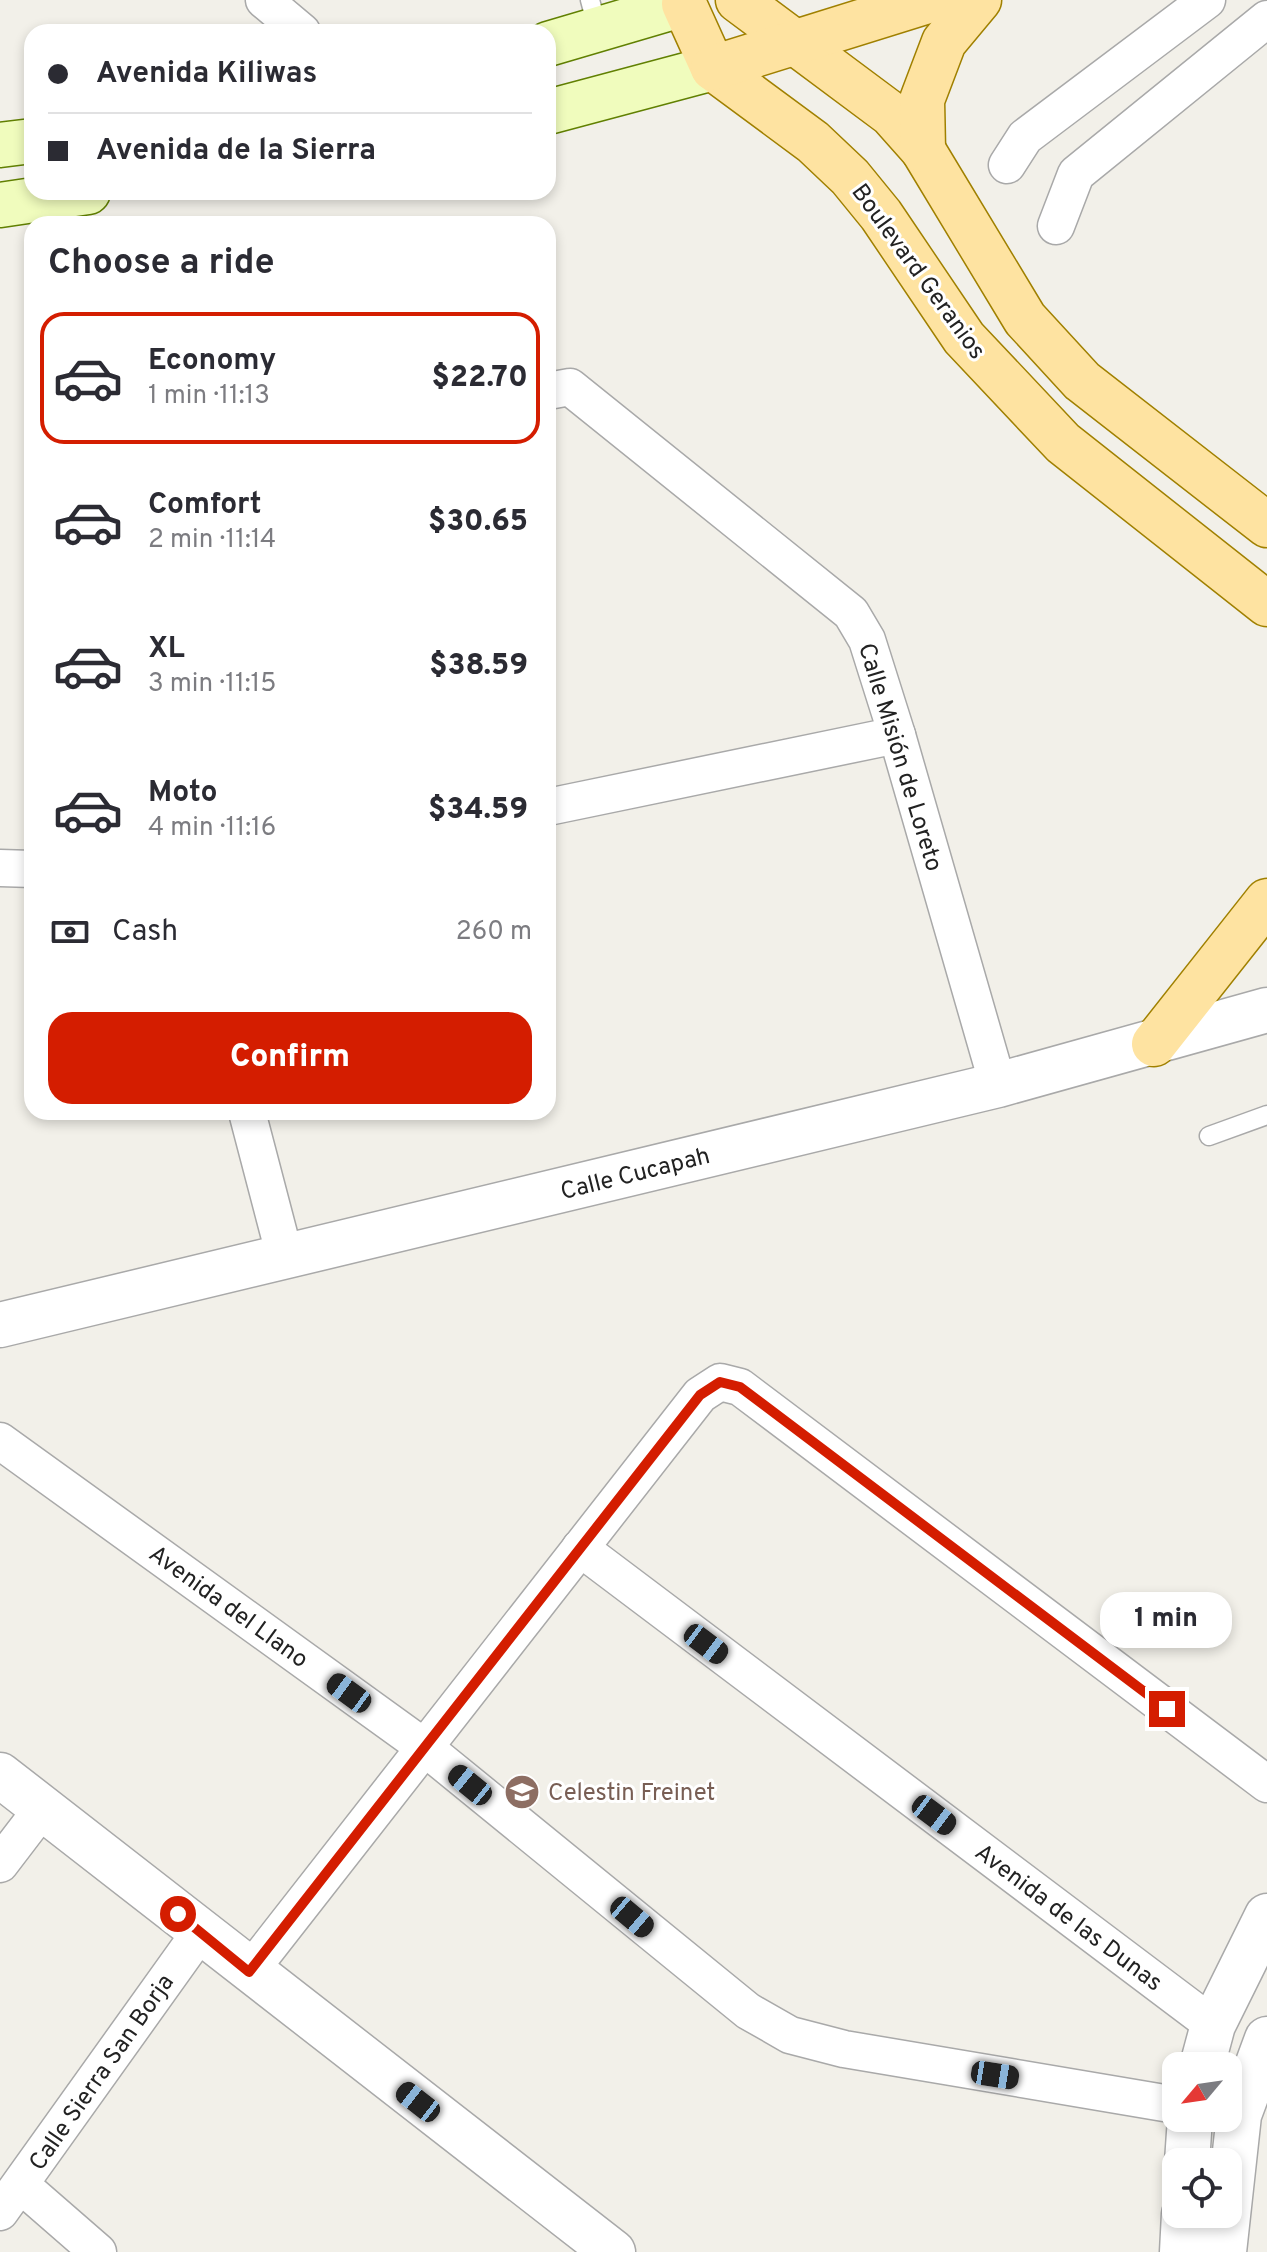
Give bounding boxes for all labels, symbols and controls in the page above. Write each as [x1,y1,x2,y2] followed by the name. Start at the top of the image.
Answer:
[96,56,317,93] text: Avenida Kiliwas
[96,133,376,170] text: Avenida de la Sierra
[844,179,991,366] street label: Boulevard Geranios
[48,241,274,287] text: Choose a ride
[52,342,124,414] icon: car
[148,343,276,380] text: Economy
[432,360,528,397] text: $22.70
[148,380,270,413] text: 1 min · 11:13
[52,486,124,558] icon: car
[148,487,261,524] text: Comfort
[428,504,528,541] text: $30.65
[148,524,276,557] text: 2 min · 11:14
[52,630,124,702] icon: car
[148,631,185,668] text: XL
[850,640,948,875] street label: Calle Misión de Loreto
[429,648,528,685] text: $38.59
[148,668,276,701] text: 3 min · 11:15
[52,774,124,846] icon: car
[148,775,218,812] text: Moto
[428,792,528,829] text: $34.59
[148,812,276,845] text: 4 min · 11:16
[48,910,92,954] icon: cash
[112,914,178,951] text: Cash
[456,916,532,949] text: 260 m
[48,1012,532,1104] button: Confirm
[558,1142,713,1208] street label: Calle Cucapah
[142,1540,314,1676] street label: Avenida del Llano
[1101,1593,1233,1649] callout: 1 min
[1134,1603,1198,1636] text: 1 min
[680,1620,732,1668] car
[323,1669,375,1717] car
[1149,1691,1185,1727] route end
[444,1761,496,1809] car
[503,1773,541,1811] school or university icon: Celestin Freinet
[548,1779,715,1809] place label: Celestin Freinet
[908,1791,960,1839] car
[968,1838,1168,1999] street label: Avenida de las Dunas
[606,1892,658,1942] car
[160,1896,196,1932] route start
[24,1969,182,2177] street label: Calle Sierra San Borja
[1162,2052,1242,2132] north arrow
[1162,2052,1242,2228] map controls
[969,2059,1021,2091] car
[392,2078,444,2126] car
[1162,2148,1242,2228] button: locate

